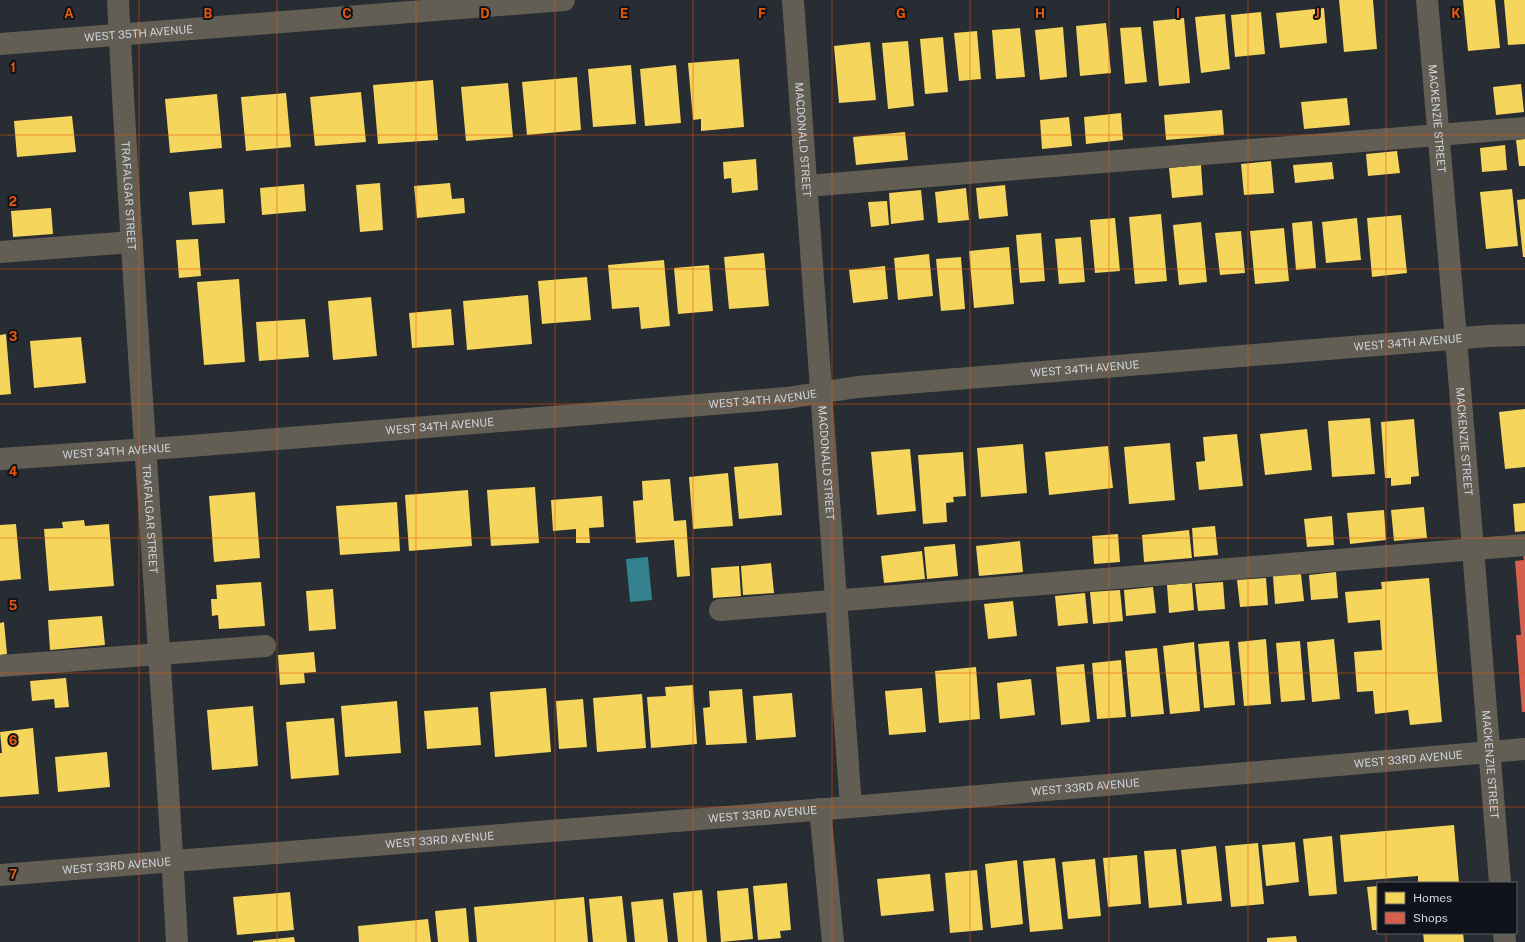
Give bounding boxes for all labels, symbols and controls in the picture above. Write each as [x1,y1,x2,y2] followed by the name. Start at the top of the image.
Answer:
[64,6,74,21] text: A
[204,6,213,21] text: B
[342,6,352,21] text: C
[480,6,490,21] text: D
[620,6,628,21] text: E
[758,6,766,21] text: F
[896,6,906,21] text: G
[1035,6,1045,21] text: H
[1176,6,1180,21] text: I
[1314,6,1320,21] text: J
[1451,6,1461,21] text: K
[84,23,194,43] street label: WEST 35TH AVENUE
[10,60,16,75] text: 1
[1427,64,1448,174] street label: MACKENZIE STREET
[793,82,813,198] street label: MACDONALD STREET
[119,141,138,251] street label: TRAFALGAR STREET
[9,194,17,209] text: 2
[9,329,18,344] text: 3
[1353,332,1463,353] street label: WEST 34TH AVENUE
[1030,358,1140,379] street label: WEST 34TH AVENUE
[708,387,818,410] street label: WEST 34TH AVENUE
[1454,387,1475,497] street label: MACKENZIE STREET
[816,405,836,521] street label: MACDONALD STREET
[385,416,495,436] street label: WEST 34TH AVENUE
[62,441,172,461] street label: WEST 34TH AVENUE
[9,464,18,479] text: 4
[140,464,160,574] street label: TRAFALGAR STREET
[9,598,18,613] text: 5
[1480,710,1501,820] street label: MACKENZIE STREET
[9,733,18,748] text: 6
[1353,748,1463,770] street label: WEST 33RD AVENUE
[1031,776,1140,797] street label: WEST 33RD AVENUE
[708,804,818,824] street label: WEST 33RD AVENUE
[385,830,495,850] street label: WEST 33RD AVENUE
[62,855,172,876] street label: WEST 33RD AVENUE
[9,867,17,882] text: 7
[1377,882,1517,934] legend
[1413,891,1452,905] text: Homes
[1413,911,1448,925] text: Shops

